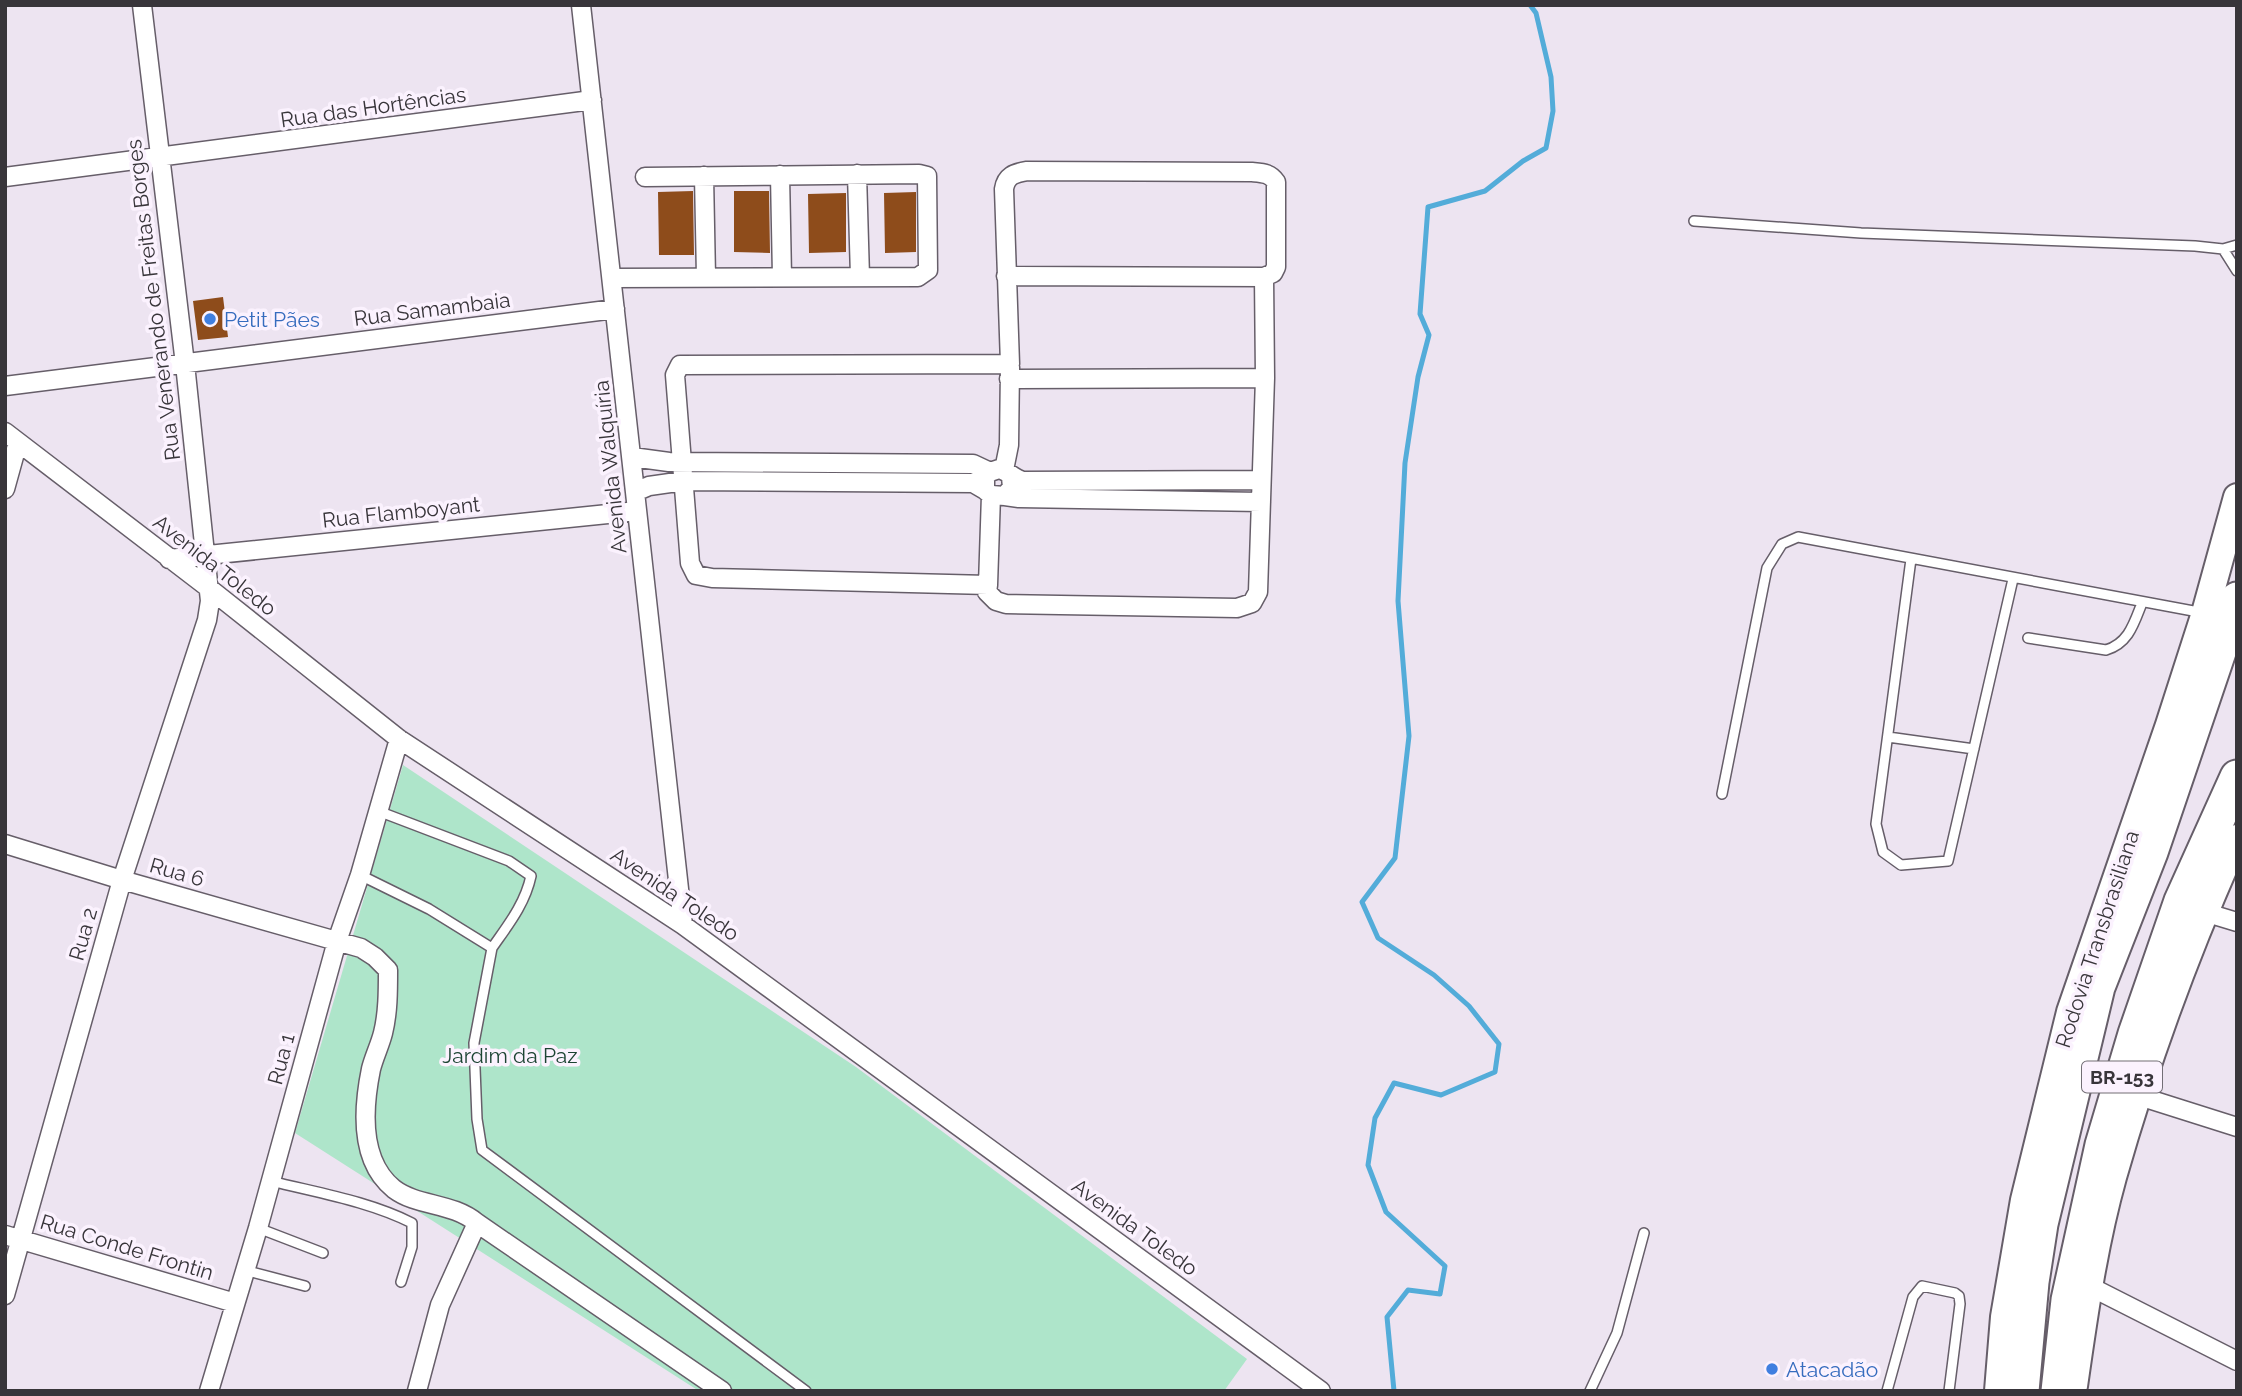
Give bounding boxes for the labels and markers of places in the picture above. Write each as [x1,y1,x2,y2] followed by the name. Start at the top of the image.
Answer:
[224,307,320,332] place label: Petit Pães
[202,311,218,327] marker: Petit Pães
[1786,1357,1878,1382] place label: Atacadão
[1764,1361,1780,1377] marker: Atacadão

